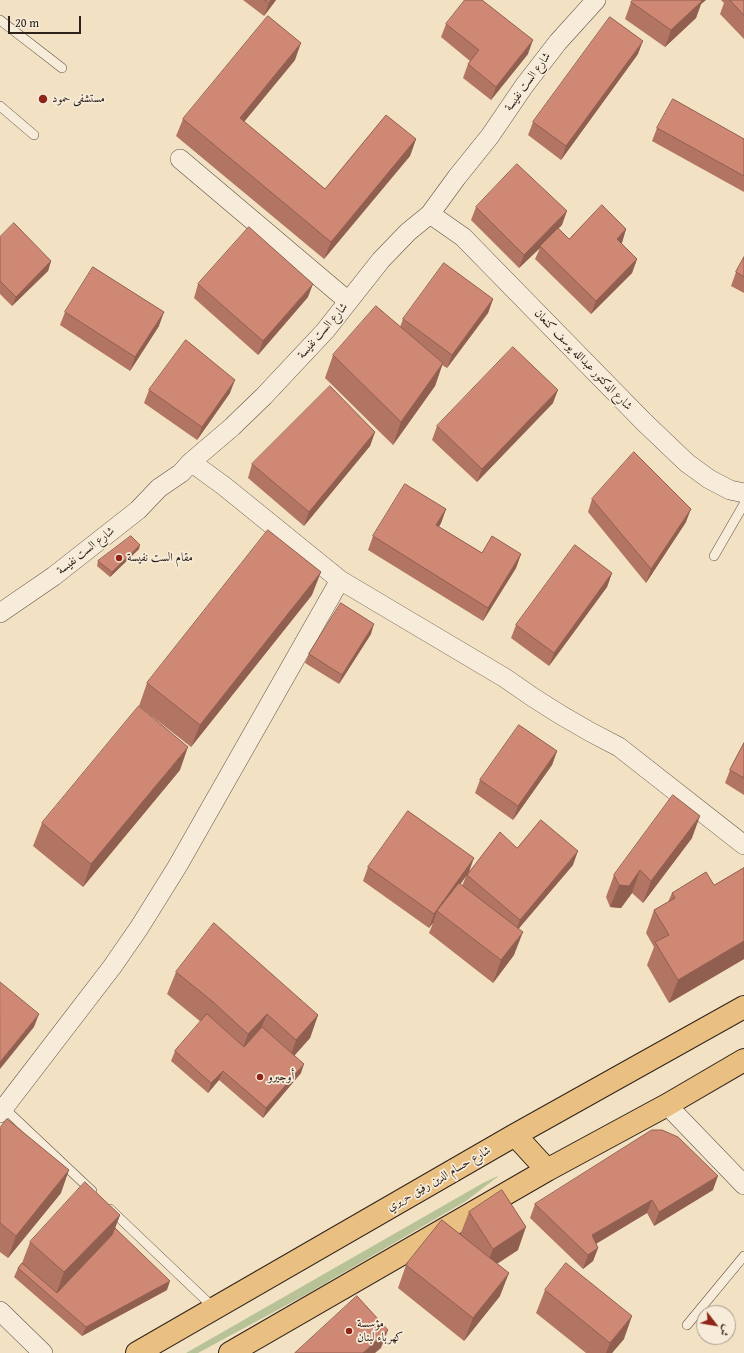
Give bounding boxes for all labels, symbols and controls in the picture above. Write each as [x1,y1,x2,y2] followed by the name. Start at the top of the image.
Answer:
[10,8,83,34] scale bar
[15,14,39,31] text: 20 m
[502,50,554,114] street label: شارع الست نفيسة
[52,92,105,106] place label: مستشفى حمود
[37,93,49,105] marker: مستشفى حمود
[295,300,351,362] street label: شارع الست نفيسة
[531,307,635,413] street label: شارع الدكتور عبدالله يوسف كنعان
[54,524,118,578] street label: شارع الست نفيسة
[127,551,193,565] place label: مقام الست نفيسة
[114,553,124,563] marker: مقام الست نفيسة
[268,1070,294,1084] place label: أوجيرو
[255,1072,265,1082] marker: أوجيرو
[384,1143,494,1215] street label: شارع حسام الدين رفيق حريري
[696,1305,736,1345] north arrow
[357,1317,404,1345] place label: مؤسسة كهرباء لبنان
[716,1322,735,1339] text: ش
[344,1326,354,1336] marker: مؤسسة كهرباء لبنان

